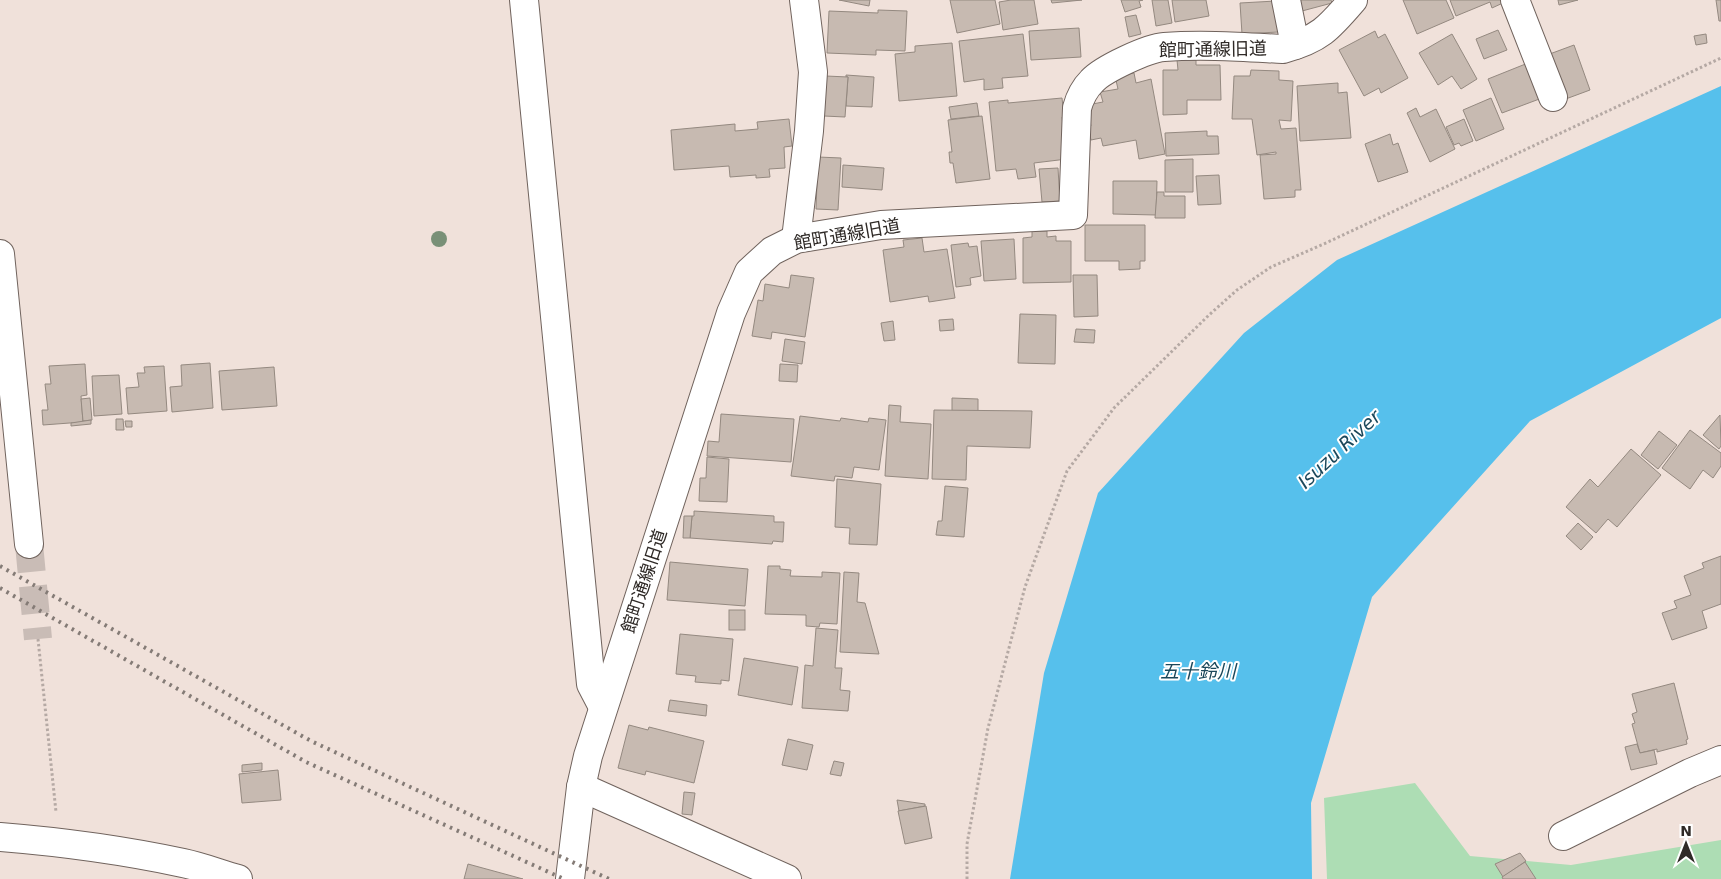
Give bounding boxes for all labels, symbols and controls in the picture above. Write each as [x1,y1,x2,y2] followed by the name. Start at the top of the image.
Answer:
[1159,38,1267,60] street label: 館町通線旧道
[792,214,902,254] street label: 館町通線旧道
[1293,404,1386,493] water label: Isuzu River
[617,526,671,636] street label: 館町通線旧道
[1160,660,1238,682] water label: 五十鈴川
[1661,819,1711,869] north arrow
[1680,823,1692,839] text: N

